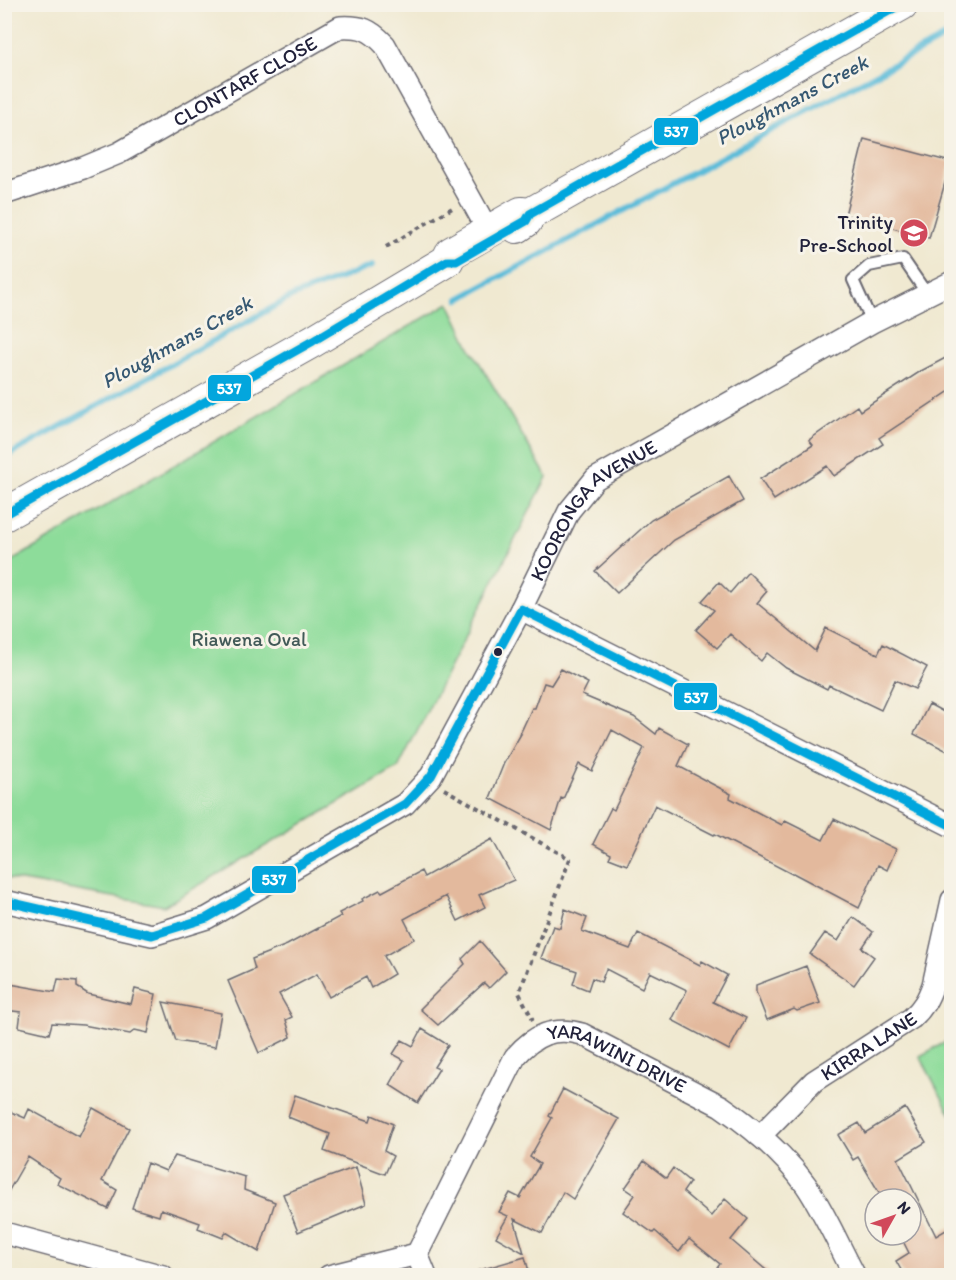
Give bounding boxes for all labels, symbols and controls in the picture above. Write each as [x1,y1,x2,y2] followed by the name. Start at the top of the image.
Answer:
[169,31,321,132] street label: CLONTARF CLOSE
[712,48,873,150] water label: Ploughmans Creek
[653,117,699,146] line badge: 537
[663,122,689,141] text: 537
[799,210,894,257] place label: Trinity Pre-School
[898,217,930,249] school or university icon: Trinity Pre-School
[97,289,258,393] water label: Ploughmans Creek
[207,374,252,402] line badge: 537
[216,379,242,398] text: 537
[525,435,661,585] street label: KOORONGA AVENUE
[191,627,307,651] park label: Riawena Oval
[492,646,504,658] unlabelled marker
[673,682,718,711] line badge: 537
[683,688,709,707] text: 537
[251,865,297,894] line badge: 537
[261,870,287,889] text: 537
[816,1006,921,1086] street label: KIRRA LANE
[545,1019,691,1098] street label: YARAWINI DRIVE
[863,1187,923,1247] north arrow
[893,1197,915,1218] text: N

